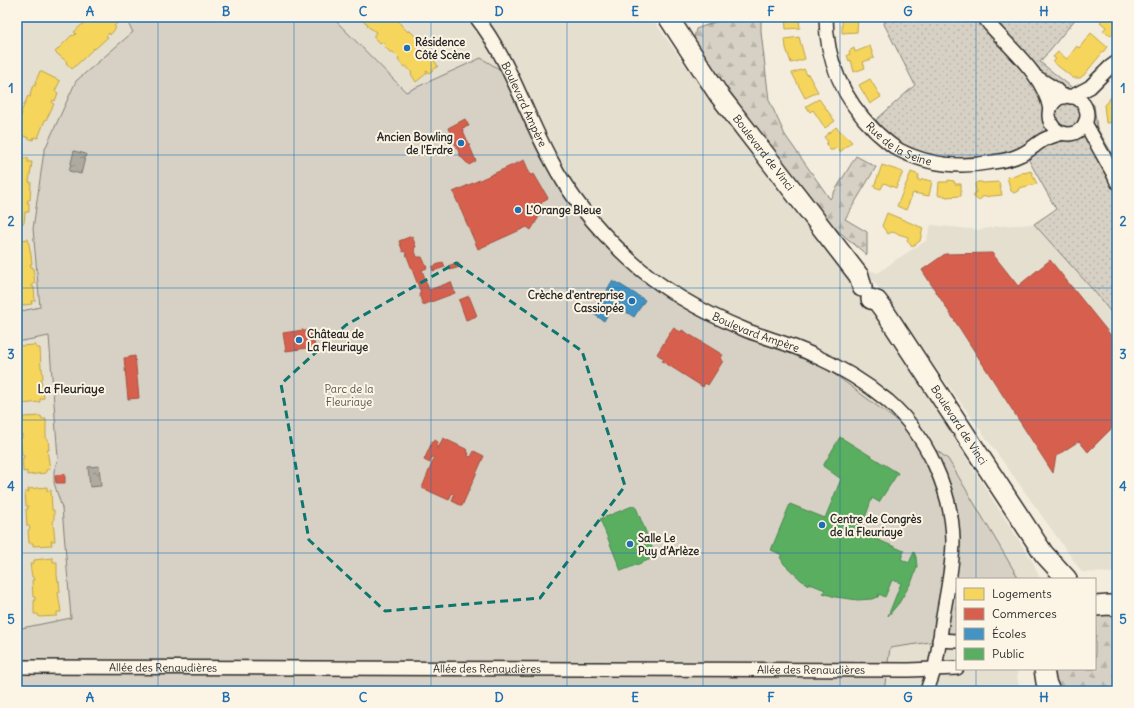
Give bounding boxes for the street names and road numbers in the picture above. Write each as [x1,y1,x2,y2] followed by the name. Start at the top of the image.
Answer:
[498,59,550,149] street label: Boulevard Ampère
[730,112,797,193] street label: Boulevard de Vinci
[863,119,933,168] street label: Rue de la Seine
[710,309,801,355] street label: Boulevard Ampère
[928,383,990,467] street label: Boulevard de Vinci
[109,660,217,675] street label: Allée des Renaudières
[433,661,541,676] street label: Allée des Renaudières
[757,662,865,677] street label: Allée des Renaudières

